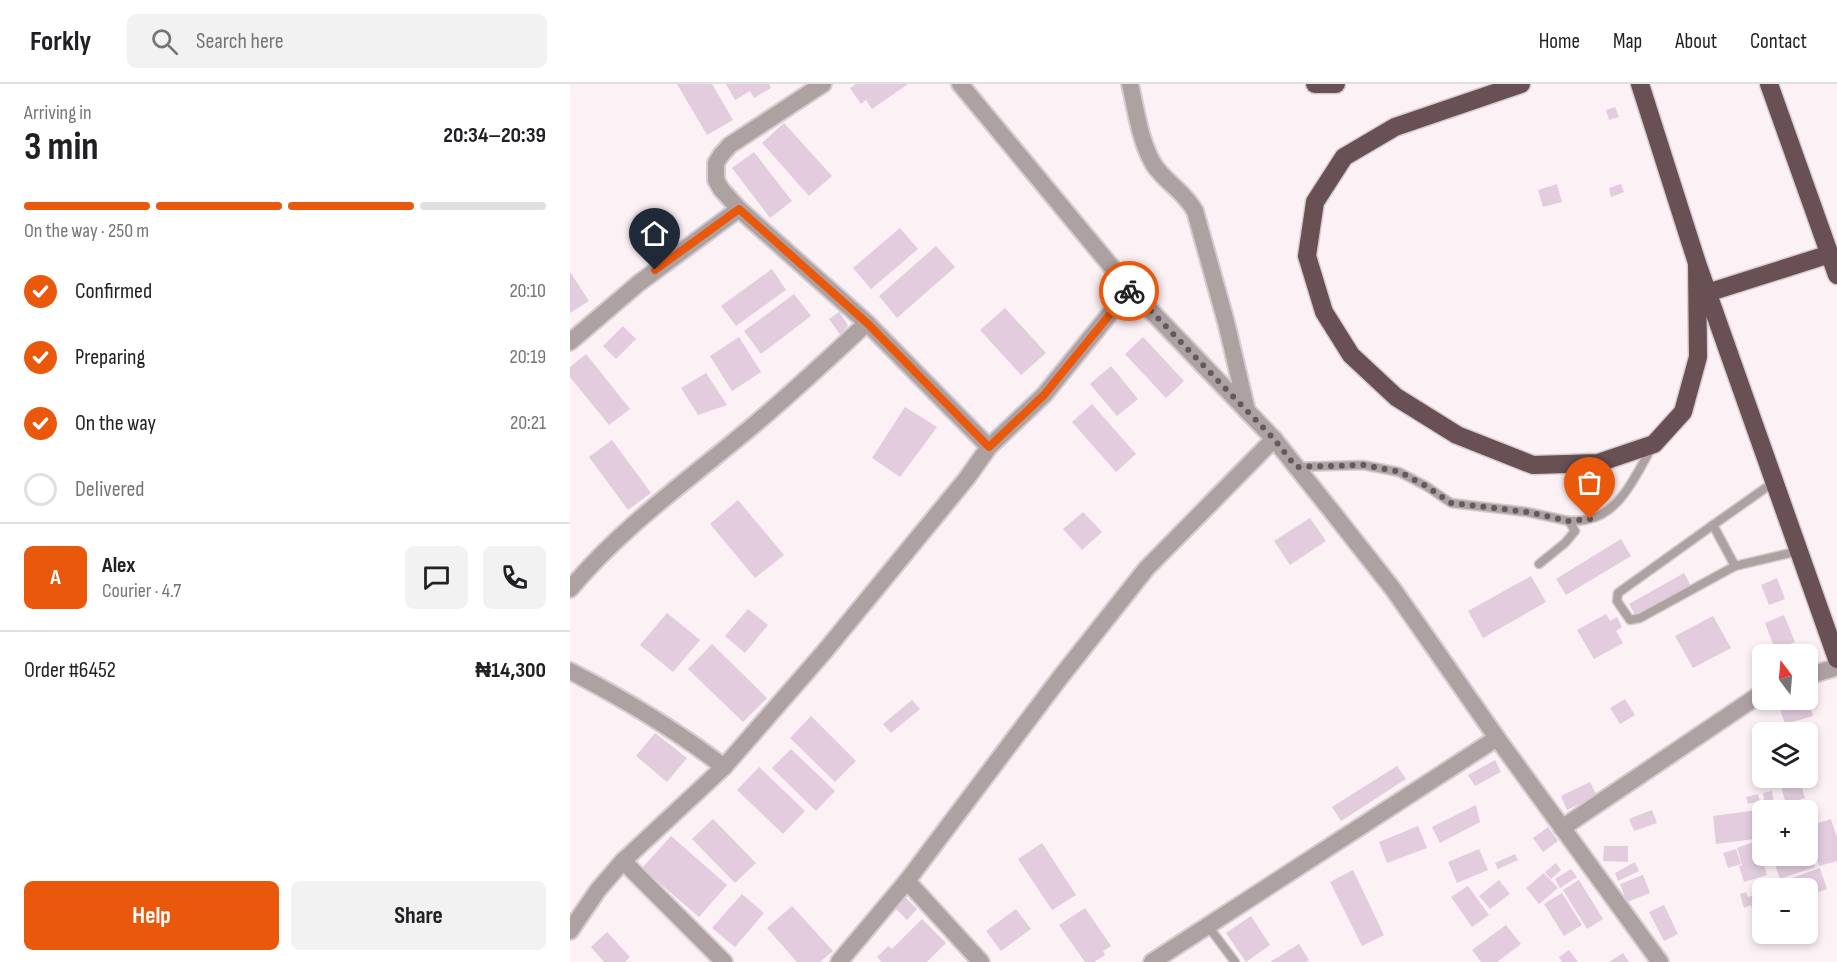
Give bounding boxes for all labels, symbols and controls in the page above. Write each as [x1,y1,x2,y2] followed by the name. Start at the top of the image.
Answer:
[127,14,547,68] search box
[30,25,91,58] text: Forkly
[148,25,181,58] icon: search
[196,28,284,55] text: Search here
[1539,29,1580,54] text: Home
[1613,29,1642,54] text: Map
[1675,29,1717,54] text: About
[1750,29,1807,54] text: Contact
[24,101,92,125] text: Arriving in
[443,122,546,149] text: 20:34–20:39
[24,124,99,171] text: 3 min
[629,208,680,270] pin
[638,217,671,250] icon: home
[24,219,149,243] text: On the way · 250 m
[1099,261,1159,321] courier
[24,275,57,308] icon: check
[1113,275,1146,308] icon: bike
[75,278,152,305] text: Confirmed
[509,279,546,303] text: 20:10
[24,341,57,374] icon: check
[75,344,145,371] text: Preparing
[509,345,546,369] text: 20:19
[24,407,57,440] icon: check
[75,410,156,437] text: On the way
[510,411,546,435] text: 20:21
[1564,457,1615,519] pin
[1573,466,1606,499] icon: bag
[75,476,144,503] text: Delivered
[405,546,468,609] button: chat
[483,546,546,609] button: phone
[102,552,135,579] text: Alex
[50,564,61,591] text: A
[102,579,181,603] text: Courier · 4.7
[1752,644,1818,710] north arrow
[1752,644,1818,944] map controls
[24,657,116,684] text: Order #6452
[475,657,546,684] text: ₦14,300
[1752,722,1818,788] button: layers
[1752,800,1818,866] button: +
[1752,878,1818,944] button: −
[24,881,279,950] button: Help
[291,881,546,950] button: Share

